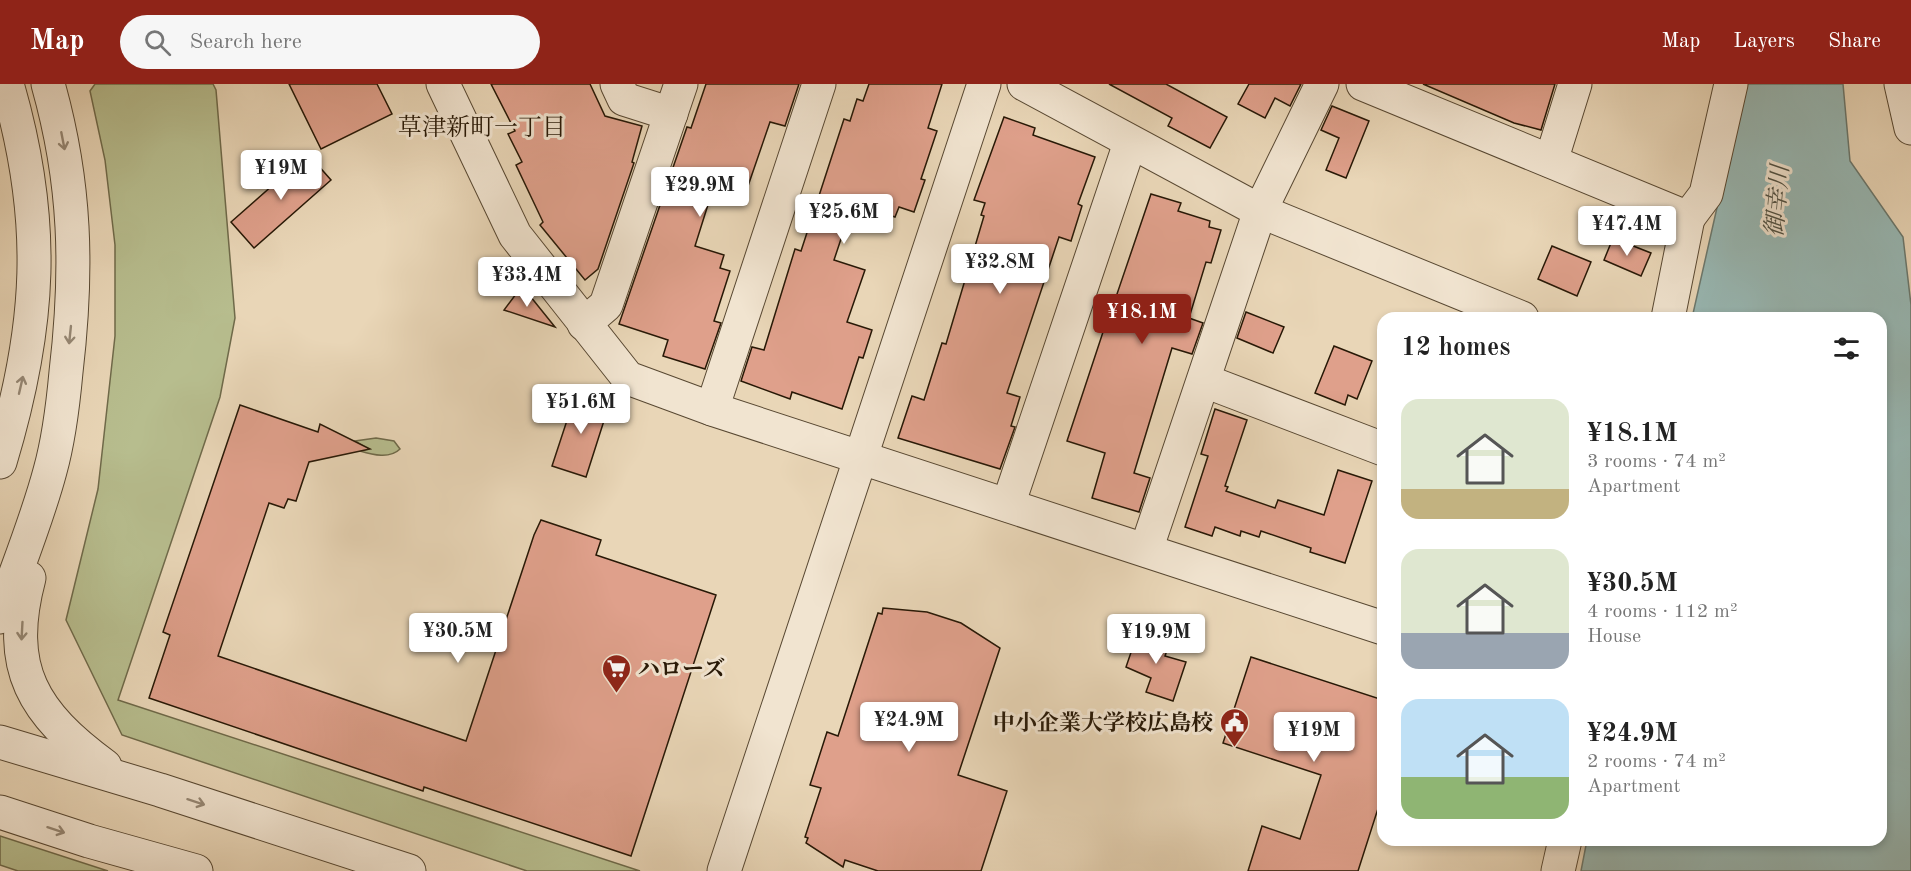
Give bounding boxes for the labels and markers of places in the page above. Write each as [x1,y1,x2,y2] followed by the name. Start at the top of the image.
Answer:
[245,150,317,201] pin: ¥19M
[651,167,749,218] pin: ¥29.9M
[795,194,893,245] pin: ¥25.6M
[1578,206,1676,257] pin: ¥47.4M
[951,244,1049,295] pin: ¥32.8M
[478,257,576,308] pin: ¥33.4M
[1093,294,1191,345] pin: ¥18.1M
[532,384,630,435] pin: ¥51.6M
[409,613,507,664] pin: ¥30.5M
[1107,614,1205,665] pin: ¥19.9M
[601,652,633,694] supermarket icon: ハローズ
[638,657,725,681] place label: ハローズ
[860,702,958,753] pin: ¥24.9M
[1218,706,1250,748] public building icon: 中小企業大学校広島校
[993,711,1213,735] place label: 中小企業大学校広島校
[1278,712,1350,763] pin: ¥19M

